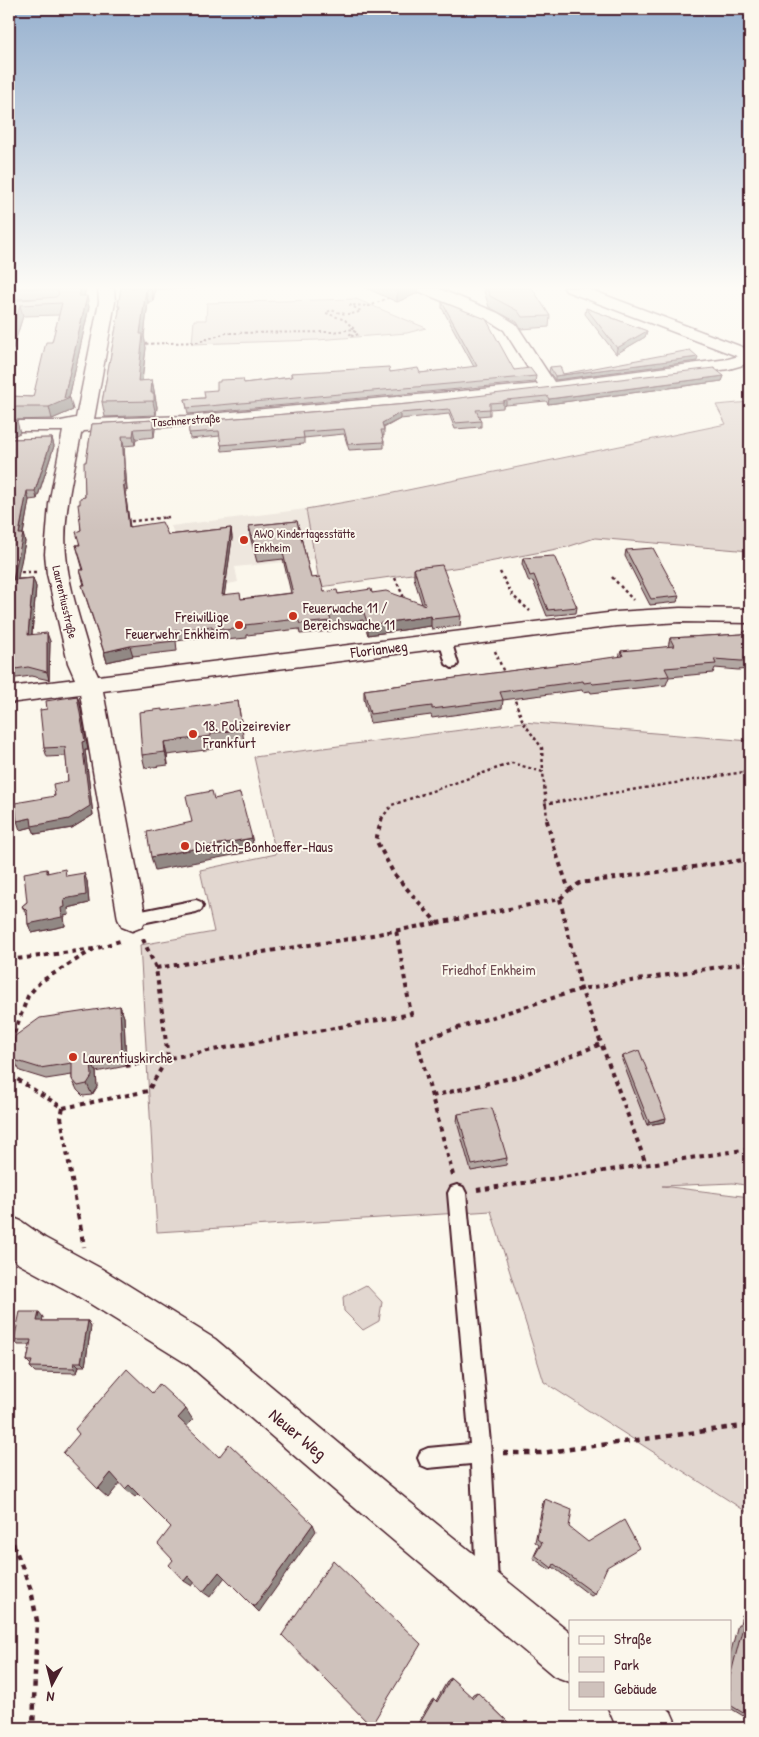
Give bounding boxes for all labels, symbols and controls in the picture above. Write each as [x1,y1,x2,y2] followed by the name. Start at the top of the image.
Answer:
[151,409,221,431] street label: Taschnerstraße
[254,525,355,556] place label: AWO Kindertagesstätte Enkheim
[238,534,250,546] marker: AWO Kindertagesstätte Enkheim
[48,564,82,640] street label: Laurentiusstraße
[302,597,395,635] place label: Feuerwache 11 / Bereichswache 11
[125,606,229,644] place label: Freiwillige Feuerwehr Enkheim
[287,610,299,622] marker: Feuerwache 11 / Bereichswache 11
[233,619,245,631] marker: Freiwillige Feuerwehr Enkheim
[348,635,409,663] street label: Florianweg
[202,715,291,753] place label: 18. Polizeirevier Frankfurt
[187,728,199,740] marker: 18. Polizeirevier Frankfurt
[195,836,333,857] place label: Dietrich-Bonhoeffer-Haus
[179,840,191,852] marker: Dietrich-Bonhoeffer-Haus
[441,959,536,980] park label: Friedhof Enkheim
[83,1047,173,1068] place label: Laurentiuskirche
[67,1051,79,1063] marker: Laurentiuskirche
[264,1402,332,1466] street label: Neuer Weg
[569,1620,732,1710] legend
[614,1628,652,1649] text: Straße
[614,1654,639,1675] text: Park
[28,1660,78,1710] north arrow
[614,1678,657,1699] text: Gebäude
[45,1687,55,1707] text: N

